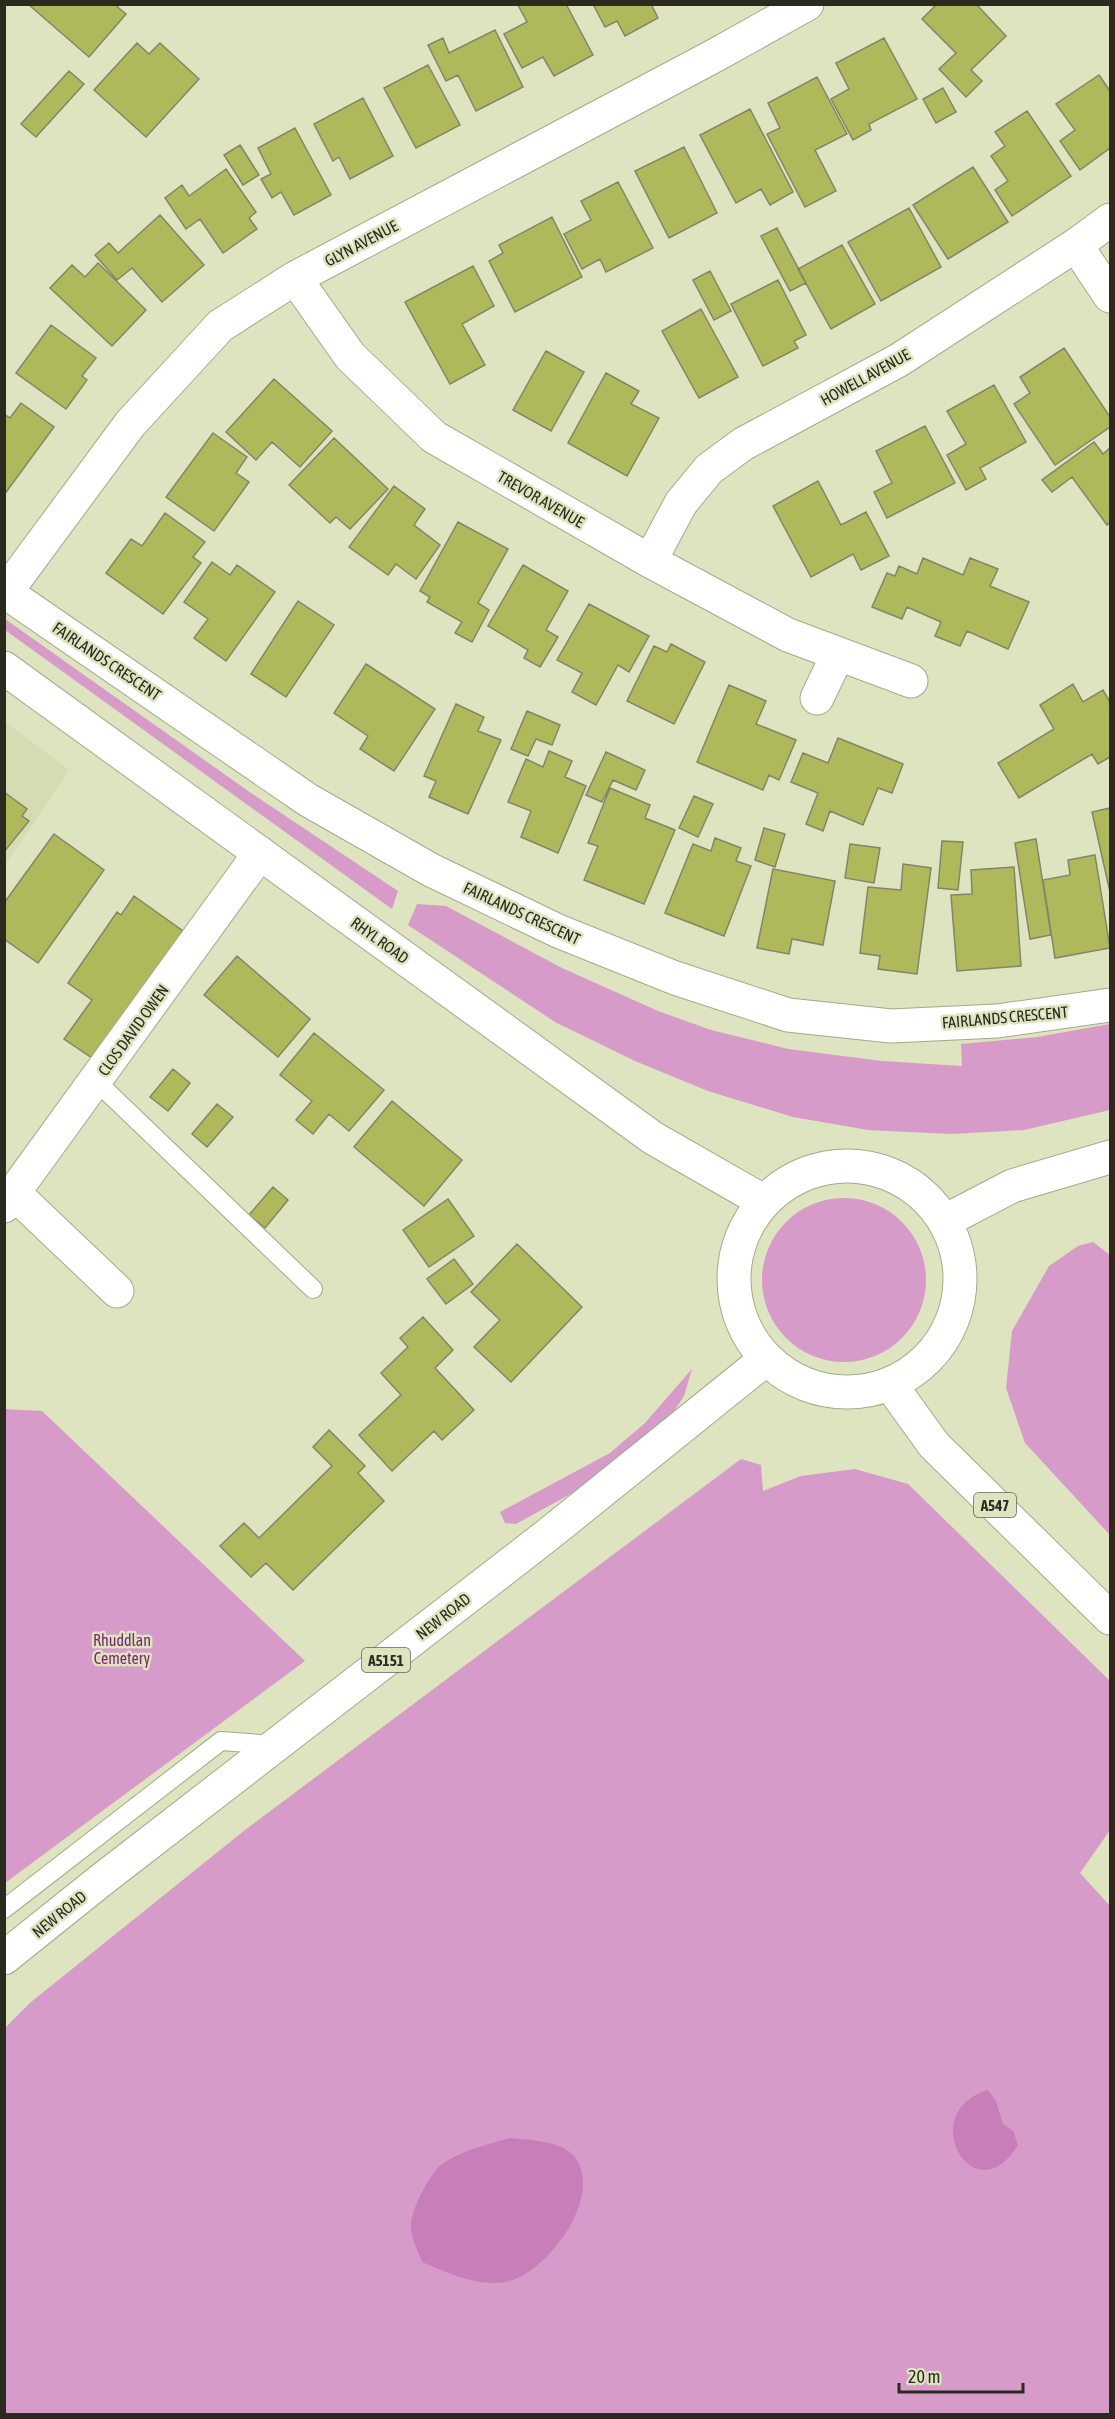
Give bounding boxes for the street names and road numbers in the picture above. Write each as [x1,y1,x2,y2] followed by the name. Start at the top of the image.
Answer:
[321,216,401,270] street label: GLYN AVENUE
[817,345,913,409] street label: HOWELL AVENUE
[495,467,588,531] street label: TREVOR AVENUE
[49,618,165,704] street label: FAIRLANDS CRESCENT
[461,878,583,948] street label: FAIRLANDS CRESCENT
[348,913,412,967] street label: RHYL ROAD
[94,981,172,1079] street label: CLOS DAVID OWEN
[941,1003,1069,1031] street label: FAIRLANDS CRESCENT
[974,1493,1016,1517] road number: A547
[412,1589,474,1643] street label: NEW ROAD
[362,1648,410,1672] road number: A5151
[28,1887,90,1941] street label: NEW ROAD

